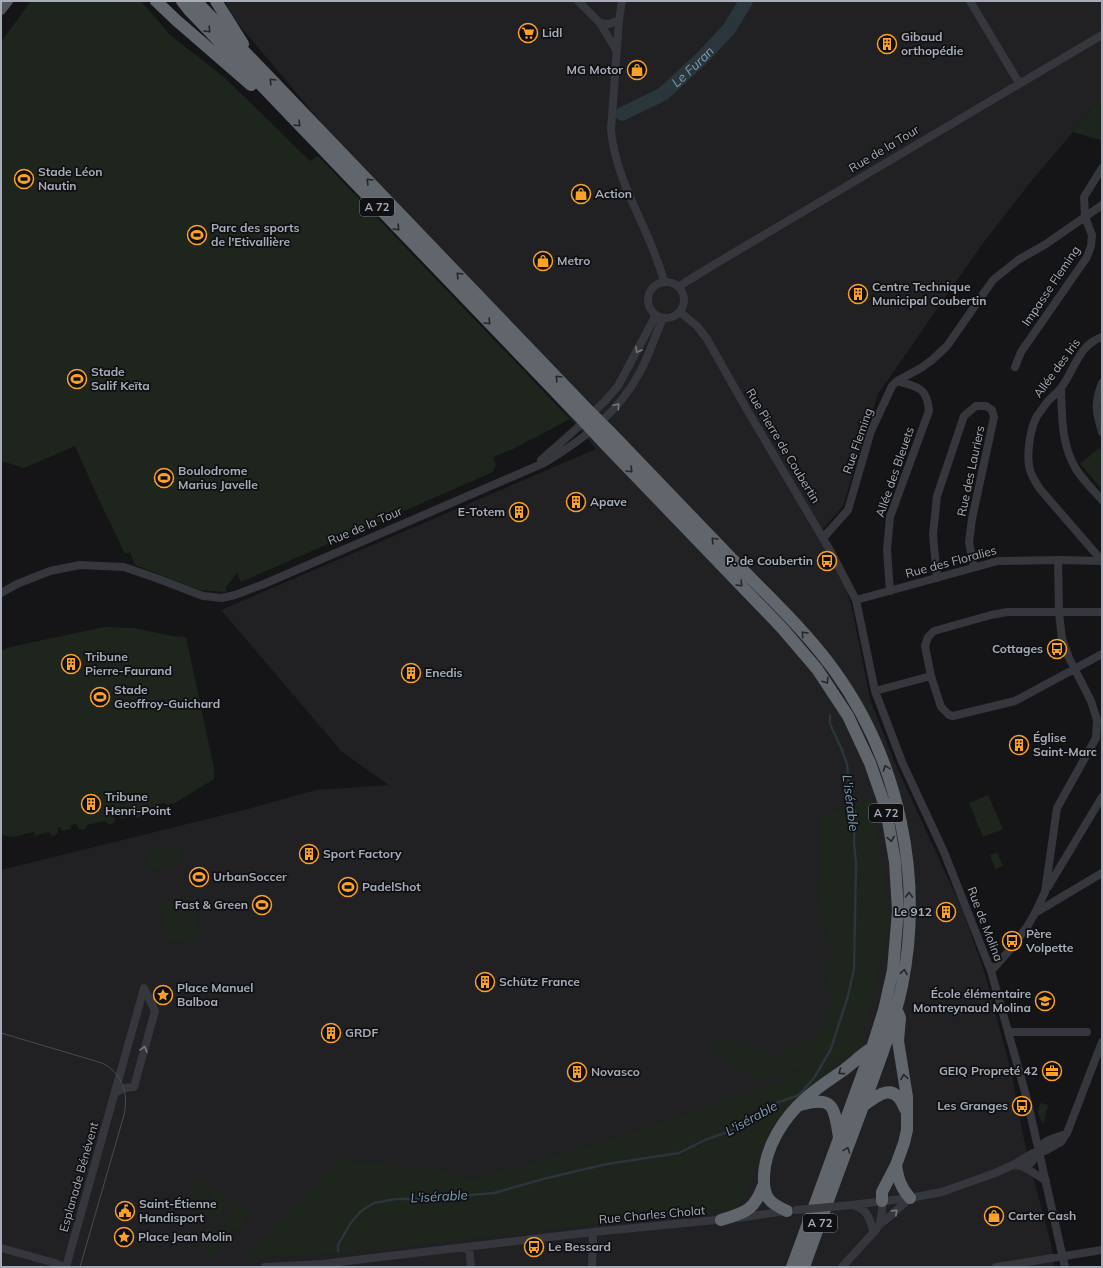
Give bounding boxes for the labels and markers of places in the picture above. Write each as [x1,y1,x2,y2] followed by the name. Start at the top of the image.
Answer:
[517,22,539,44] supermarket icon: Lidl
[542,25,562,40] place label: Lidl
[901,29,964,58] place label: Gibaud orthopédie
[876,33,898,55] building icon: Gibaud orthopédie
[626,59,648,81] shop icon: MG Motor
[567,62,623,77] place label: MG Motor
[38,164,103,193] place label: Stade Léon Nautin
[13,168,35,190] sports icon: Stade Léon Nautin
[570,183,592,205] shop icon: Action
[595,186,632,201] place label: Action
[211,220,300,249] place label: Parc des sports de l'Etivallière
[186,224,208,246] sports icon: Parc des sports de l'Etivallière
[532,250,554,272] shop icon: Metro
[557,253,590,268] place label: Metro
[872,279,986,308] place label: Centre Technique Municipal Coubertin
[847,283,869,305] building icon: Centre Technique Municipal Coubertin
[91,364,150,393] place label: Stade Salif Keïta
[66,368,88,390] sports icon: Stade Salif Keïta
[178,463,258,492] place label: Boulodrome Marius Javelle
[153,467,175,489] sports icon: Boulodrome Marius Javelle
[565,491,587,513] building icon: Apave
[590,494,627,509] place label: Apave
[508,501,530,523] building icon: E-Totem
[458,504,505,519] place label: E-Totem
[816,550,838,572] bus stop icon: P. de Coubertin
[726,553,813,568] place label: P. de Coubertin
[1046,638,1068,660] bus stop icon: Cottages
[992,641,1043,656] place label: Cottages
[85,649,172,678] place label: Tribune Pierre-Faurand
[60,653,82,675] building icon: Tribune Pierre-Faurand
[400,662,422,684] building icon: Enedis
[425,665,463,680] place label: Enedis
[114,682,220,711] place label: Stade Geoffroy-Guichard
[89,686,111,708] sports icon: Stade Geoffroy-Guichard
[1033,730,1097,759] place label: Église Saint-Marc
[1008,734,1030,756] building icon: Église Saint-Marc
[105,789,171,818] place label: Tribune Henri-Point
[80,793,102,815] building icon: Tribune Henri-Point
[298,843,320,865] building icon: Sport Factory
[323,846,402,861] place label: Sport Factory
[188,866,210,888] sports icon: UrbanSoccer
[213,869,287,884] place label: UrbanSoccer
[337,876,359,898] sports icon: PadelShot
[362,879,421,894] place label: PadelShot
[251,894,273,916] sports icon: Fast & Green
[175,897,248,912] place label: Fast & Green
[935,901,957,923] building icon: Le 912
[894,904,932,919] place label: Le 912
[1025,926,1074,955] place label: Père Volpette
[1001,930,1023,952] bus stop icon: Père Volpette
[474,971,496,993] building icon: Schütz France
[499,974,580,989] place label: Schütz France
[177,980,253,1009] place label: Place Manuel Balboa
[152,984,174,1006] place icon: Place Manuel Balboa
[913,986,1031,1015] place label: École élémentaire Montreynaud Molina
[1034,990,1056,1012] school or university icon: École élémentaire Montreynaud Molina
[320,1022,342,1044] building icon: GRDF
[345,1025,378,1040] place label: GRDF
[1041,1060,1063,1082] office icon: GEIQ Propreté 42
[566,1061,588,1083] building icon: Novasco
[939,1063,1038,1078] place label: GEIQ Propreté 42
[591,1064,640,1079] place label: Novasco
[1011,1095,1033,1117] bus stop icon: Les Granges
[937,1098,1008,1113] place label: Les Granges
[139,1196,217,1225] place label: Saint-Étienne Handisport
[114,1200,136,1222] public building icon: Saint-Étienne Handisport
[983,1205,1005,1227] shop icon: Carter Cash
[1008,1208,1076,1223] place label: Carter Cash
[113,1226,135,1248] place icon: Place Jean Molin
[138,1229,232,1244] place label: Place Jean Molin
[523,1236,545,1258] bus stop icon: Le Bessard
[548,1239,611,1254] place label: Le Bessard

